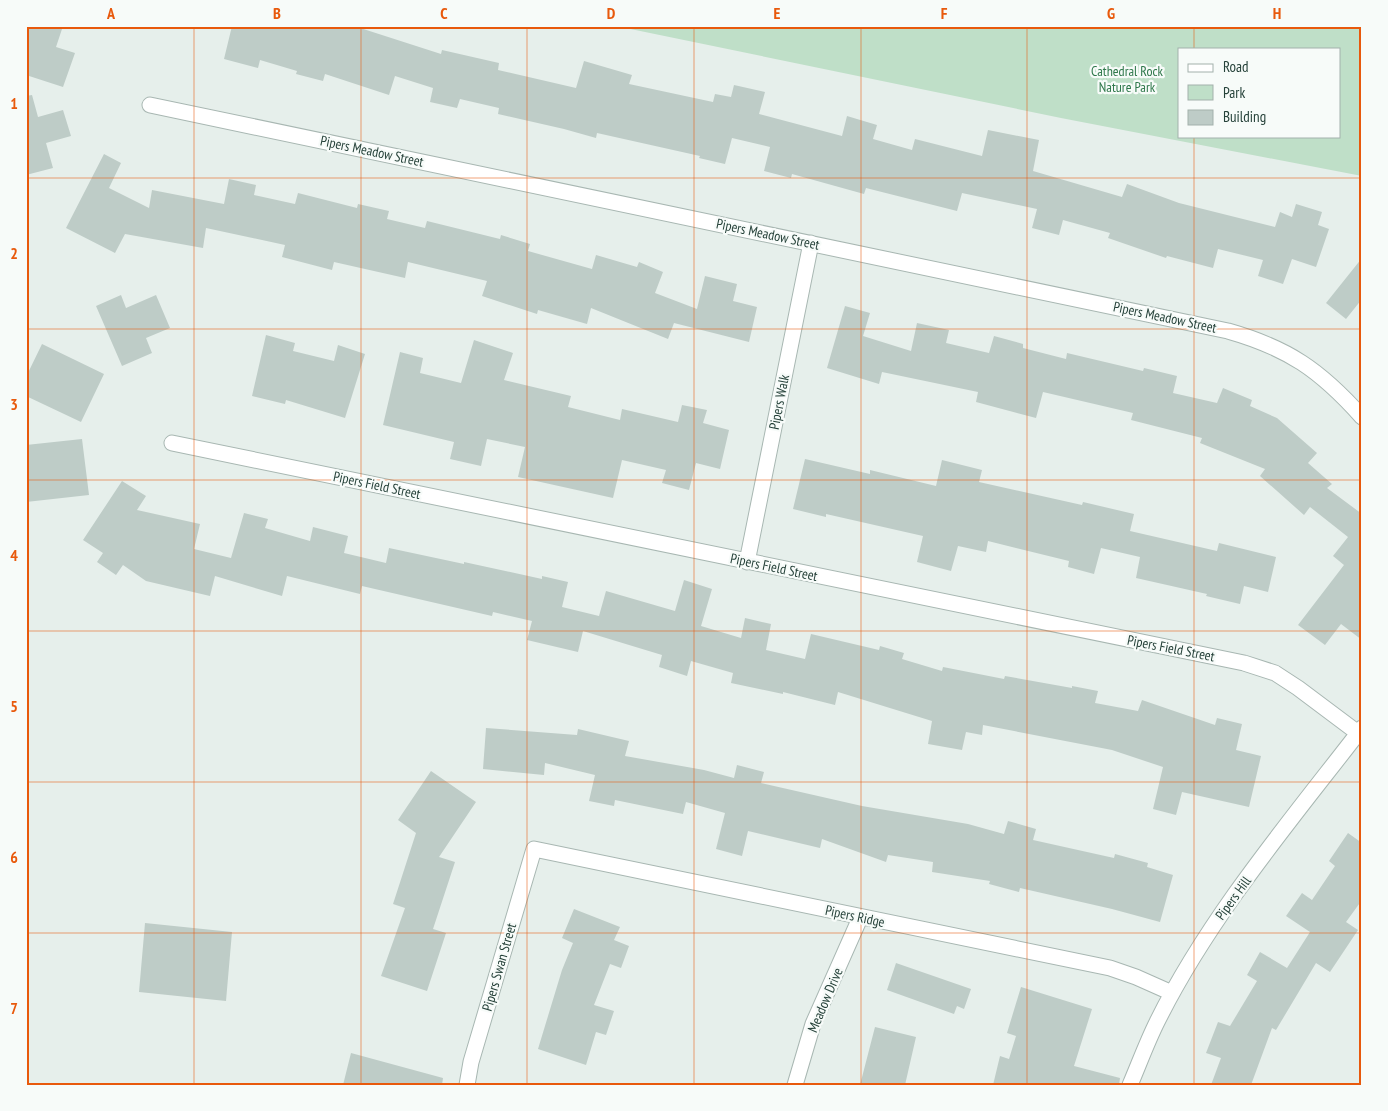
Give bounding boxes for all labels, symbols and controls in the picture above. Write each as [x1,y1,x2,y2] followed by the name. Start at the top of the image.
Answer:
[106,3,116,23] text: A
[273,3,281,23] text: B
[440,3,448,23] text: C
[607,3,616,23] text: D
[774,3,781,23] text: E
[941,3,948,23] text: F
[1107,3,1115,23] text: G
[1273,3,1281,23] text: H
[1178,48,1340,138] legend
[1223,57,1249,76] text: Road
[1091,62,1164,96] park label: Cathedral Rock Nature Park
[1223,83,1245,102] text: Park
[10,93,18,113] text: 1
[1223,107,1266,126] text: Building
[319,131,425,171] street label: Pipers Meadow Street
[715,214,821,254] street label: Pipers Meadow Street
[10,243,18,263] text: 2
[1112,297,1218,337] street label: Pipers Meadow Street
[765,372,793,431] street label: Pipers Walk
[10,394,18,414] text: 3
[332,467,422,503] street label: Pipers Field Street
[10,545,18,565] text: 4
[729,549,819,585] street label: Pipers Field Street
[1126,631,1216,665] street label: Pipers Field Street
[10,696,18,716] text: 5
[10,847,18,867] text: 6
[1211,872,1255,923] street label: Pipers Hill
[824,901,887,931] street label: Pipers Ridge
[478,921,520,1013] street label: Pipers Swan Street
[803,965,847,1035] street label: Meadow Drive
[10,998,18,1018] text: 7

